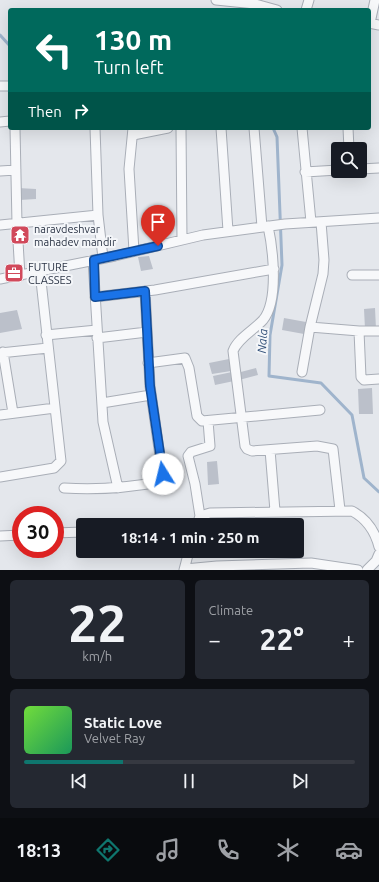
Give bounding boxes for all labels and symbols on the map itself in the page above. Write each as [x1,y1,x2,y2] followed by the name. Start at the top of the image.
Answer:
[141,205,175,246] pin
[34,223,117,248] place label: naravdeshvar mahadev mandir
[9,224,31,246] temple icon: naravdeshvar mahadev mandir
[28,261,72,286] place label: FUTURE CLASSES
[3,262,25,284] office icon: FUTURE CLASSES
[255,328,269,354] water label: Nala
[142,453,184,495] position arrow
[12,506,64,558] speed limit sign: 30

